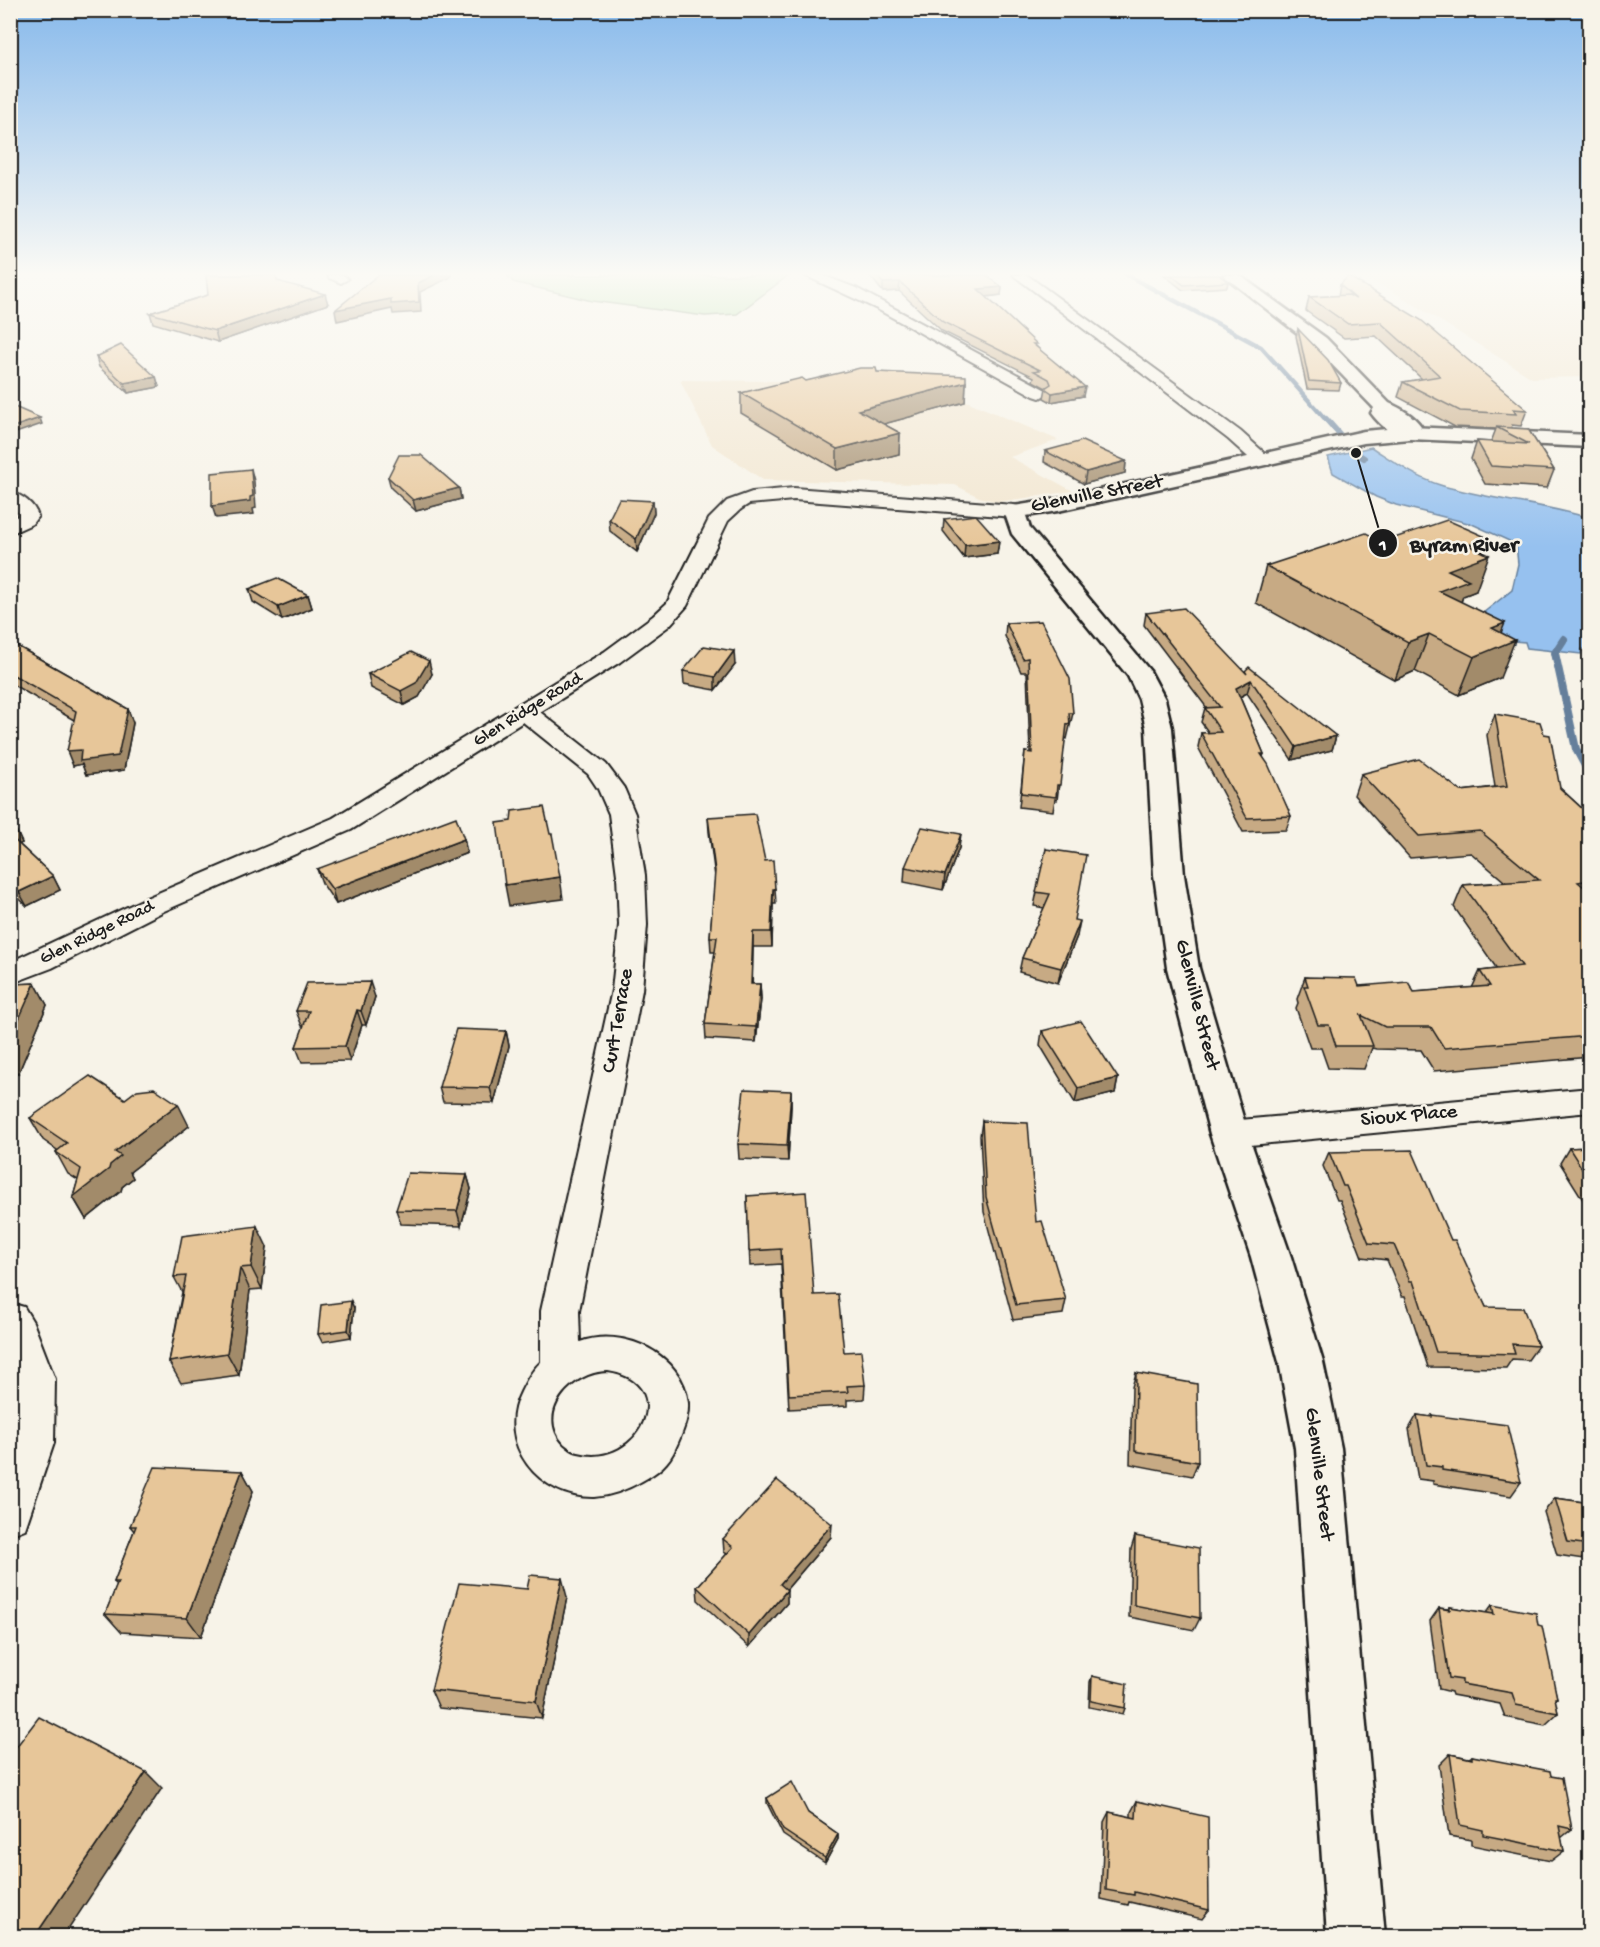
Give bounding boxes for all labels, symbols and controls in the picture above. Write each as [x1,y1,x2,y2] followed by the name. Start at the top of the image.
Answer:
[1029,470,1167,520] street label: Glenville Street
[1368,523,1530,563] callout: Byram River
[1409,534,1520,560] text: Byram River
[1378,536,1387,557] text: 1
[470,667,588,752] street label: Glen Ridge Road
[36,896,159,970] street label: Glen Ridge Road
[1168,937,1225,1075] street label: Glenville Street
[598,966,641,1075] street label: Curt Terrace
[1360,1100,1460,1134] street label: Sioux Place
[1297,1406,1339,1544] street label: Glenville Street

